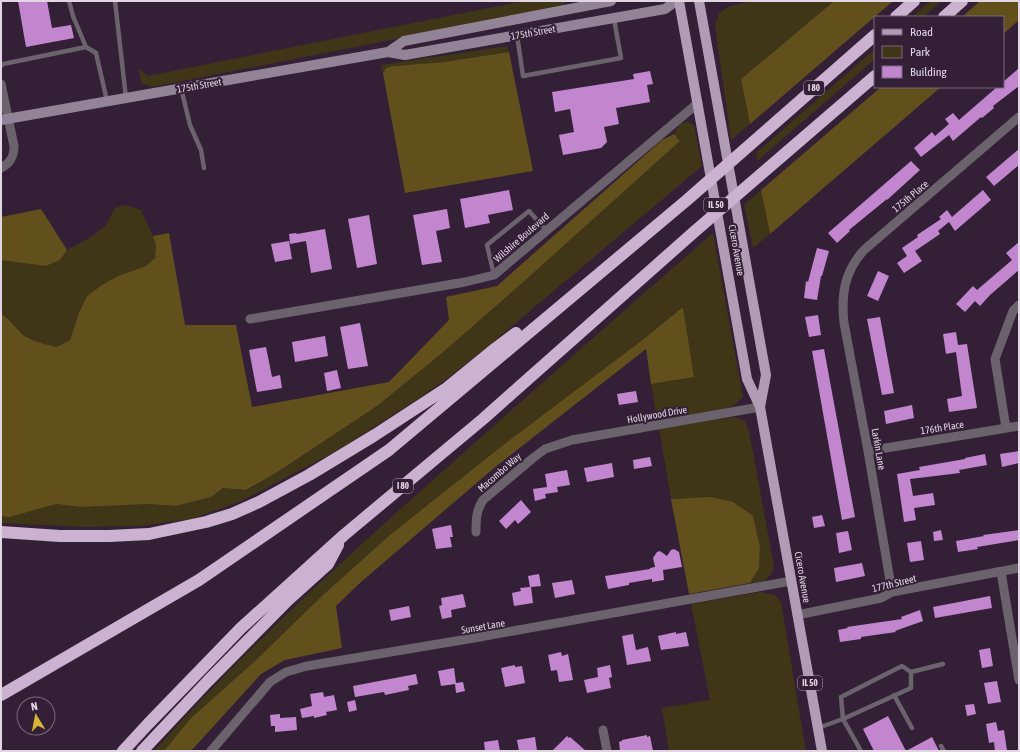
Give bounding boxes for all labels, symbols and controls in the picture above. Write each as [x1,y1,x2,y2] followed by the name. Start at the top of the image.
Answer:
[874,16,1004,88] legend
[510,23,556,42] street label: 175th Street
[910,25,933,39] text: Road
[910,45,931,59] text: Park
[910,65,948,79] text: Building
[176,76,222,95] street label: 175th Street
[804,81,824,95] road number: I 80
[890,178,931,215] street label: 175th Place
[704,198,728,212] road number: IL 50
[492,210,551,264] street label: Wilshire Boulevard
[727,224,746,277] street label: Cicero Avenue
[626,404,688,425] street label: Hollywood Drive
[920,419,965,436] street label: 176th Place
[869,427,888,471] street label: Larkin Lane
[476,451,523,494] street label: Macombo Way
[393,479,413,493] road number: I 80
[793,551,812,604] street label: Cicero Avenue
[871,573,917,594] street label: 177th Street
[460,617,506,636] street label: Sunset Lane
[798,676,822,690] road number: IL 50
[16,696,56,736] north arrow
[30,700,39,713] text: N

